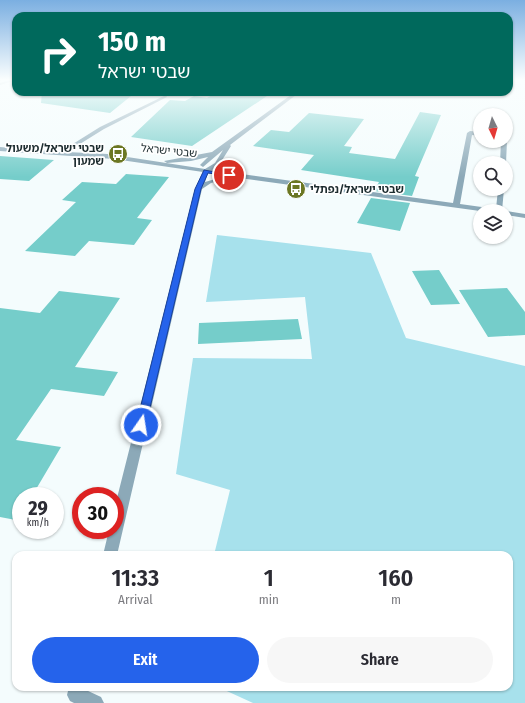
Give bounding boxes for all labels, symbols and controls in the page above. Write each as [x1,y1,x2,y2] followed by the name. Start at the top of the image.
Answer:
[98,25,166,58] text: 150 m
[32,28,84,80] icon: right
[98,61,190,83] text: שבטי ישראל
[473,108,513,148] north arrow
[473,108,513,244] map controls
[6,142,104,168] place label: שבטי ישראל/משעול שמעון
[140,142,198,160] street label: שבטי ישראל
[107,143,129,165] bus stop icon: שבטי ישראל/משעול שמעון
[473,156,513,196] button: search
[212,158,246,192] pin
[218,164,240,186] icon: arrive
[285,178,307,200] bus stop icon: שבטי ישראל/נפתלי
[310,183,404,196] place label: שבטי ישראל/נפתלי
[473,204,513,244] button: layers
[120,404,162,446] position arrow
[72,487,124,539] speed limit sign: 30
[28,496,48,520] text: 29
[27,517,49,529] text: km/h
[111,564,159,592] text: 11:33
[264,564,274,592] text: 1
[378,564,414,592] text: 160
[118,592,153,607] text: Arrival
[259,592,279,607] text: min
[391,592,401,607] text: m
[32,637,259,683] button: Exit
[267,637,493,683] button: Share

